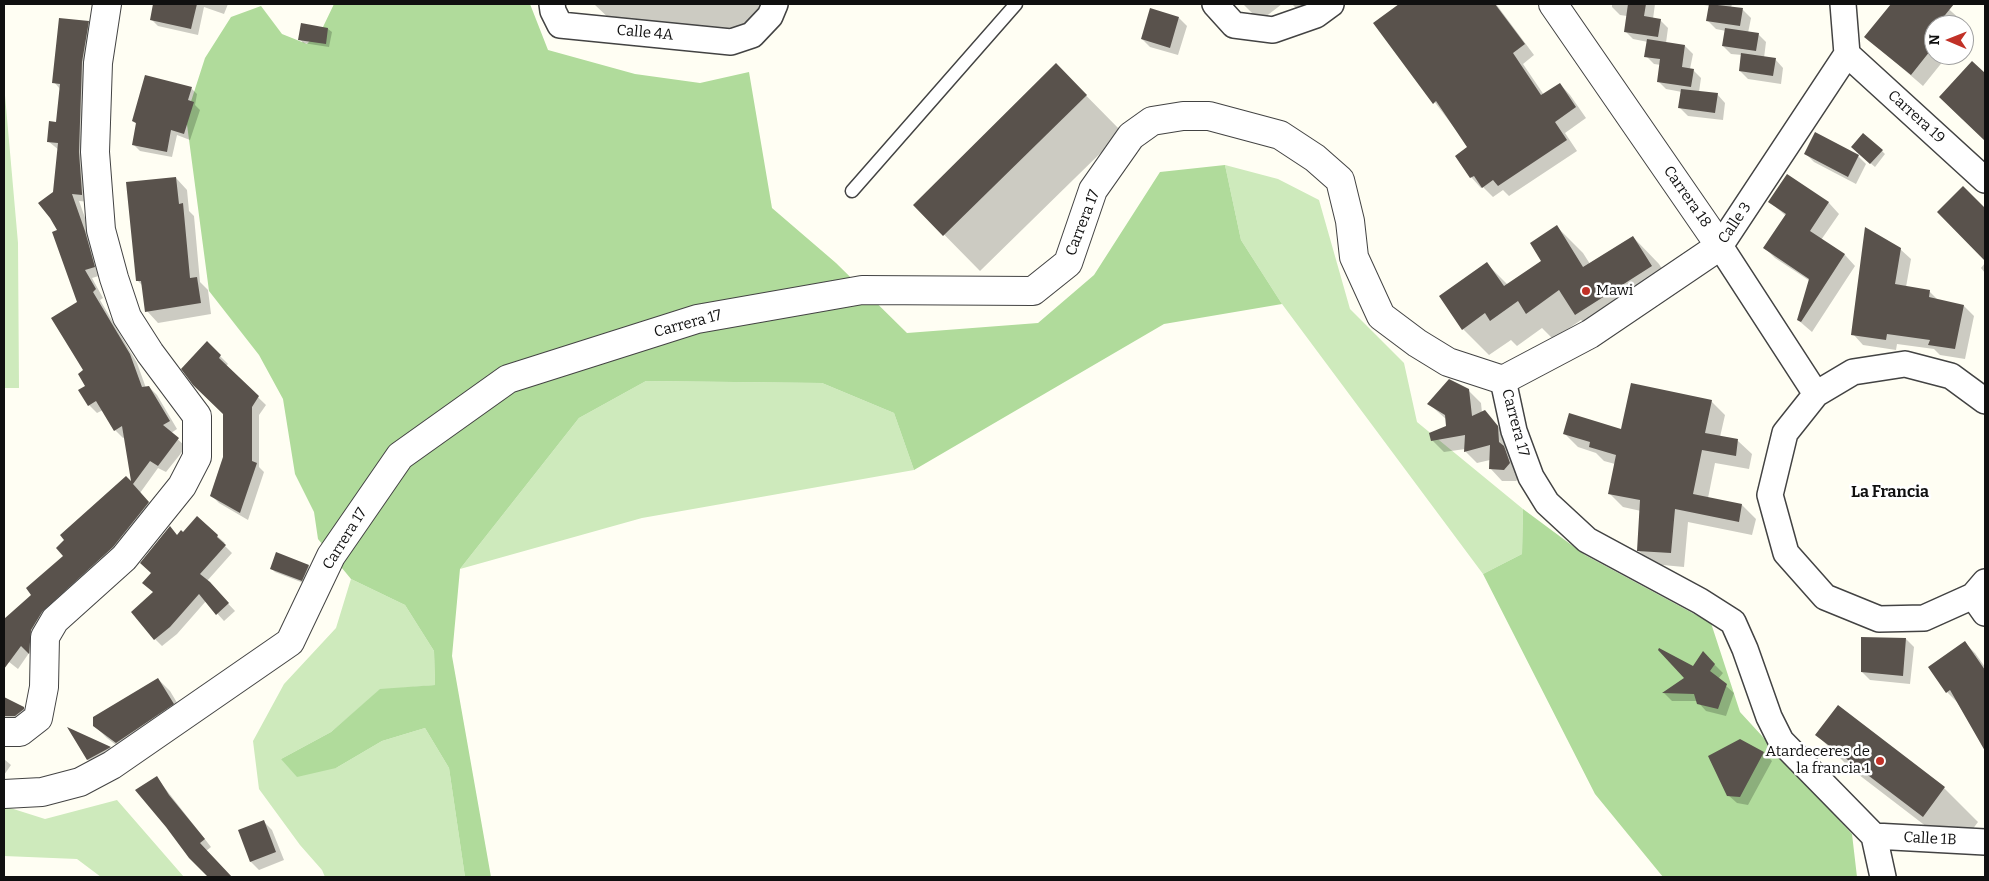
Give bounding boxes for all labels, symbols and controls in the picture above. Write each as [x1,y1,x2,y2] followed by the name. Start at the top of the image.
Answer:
[1924,15,1974,65] north arrow
[616,22,674,44] street label: Calle 4A
[1926,34,1943,45] text: N
[1884,87,1948,147] street label: Carrera 19
[1659,163,1715,231] street label: Carrera 18
[1062,187,1104,259] street label: Carrera 17
[1715,199,1755,247] street label: Calle 3
[1596,282,1633,300] place label: Mawi
[1580,285,1592,297] marker: Mawi
[652,306,724,342] street label: Carrera 17
[1497,387,1533,459] street label: Carrera 17
[1851,483,1929,503] district label: La Francia
[319,505,371,573] street label: Carrera 17
[1766,743,1870,778] place label: Atardeceres de la francia 1
[1874,755,1886,767] marker: Atardeceres de la francia 1
[1903,829,1957,849] street label: Calle 1B

